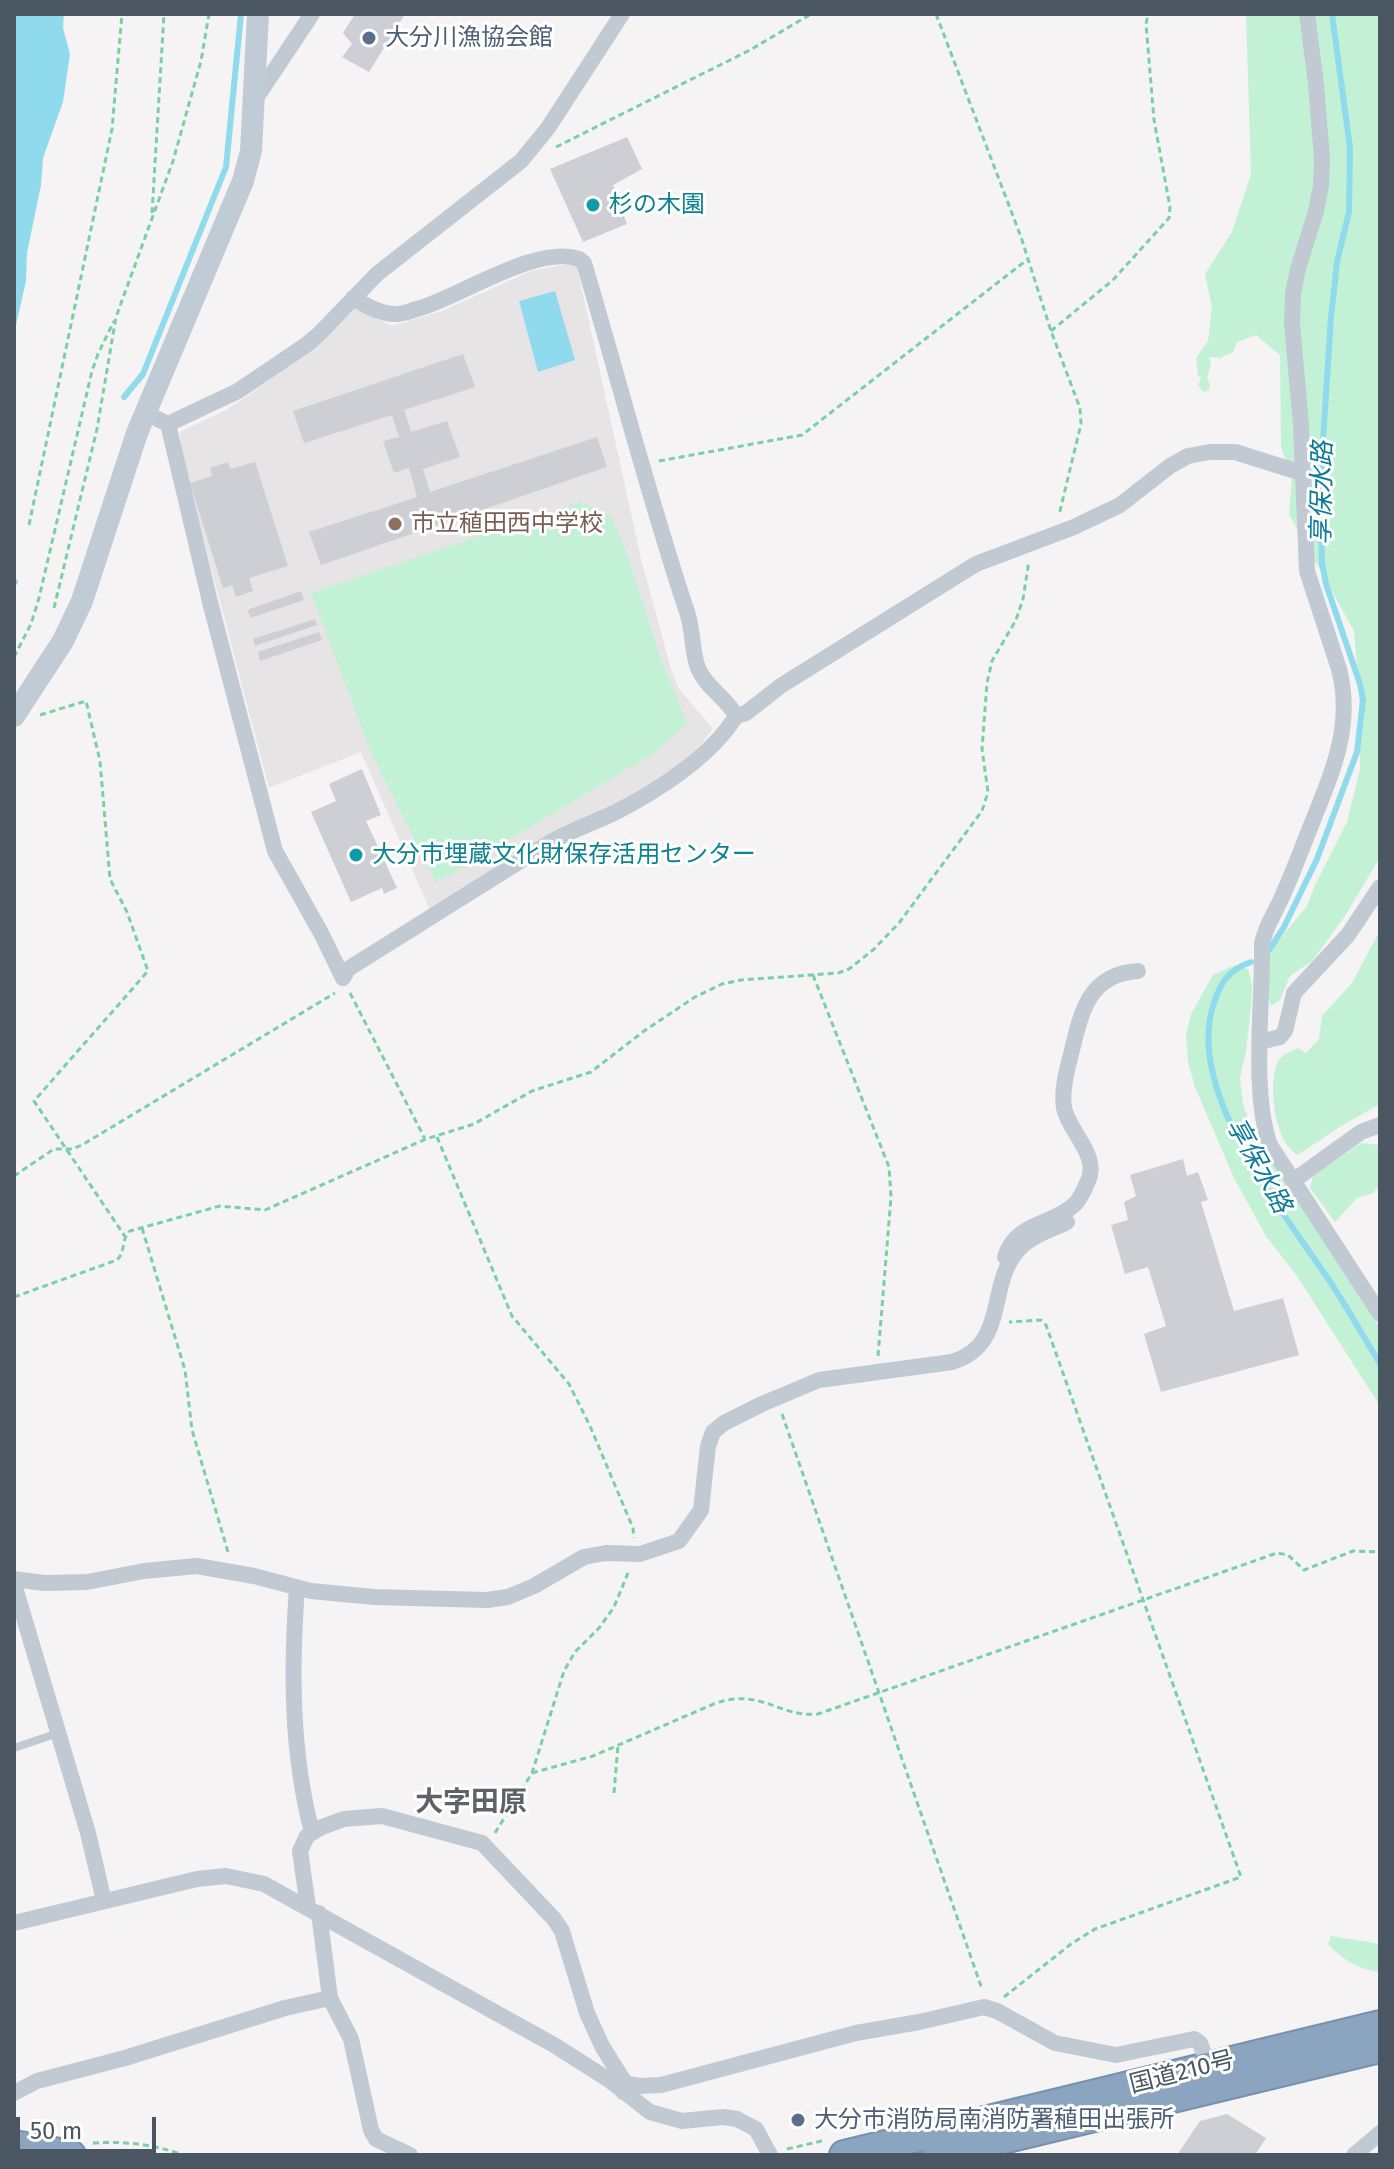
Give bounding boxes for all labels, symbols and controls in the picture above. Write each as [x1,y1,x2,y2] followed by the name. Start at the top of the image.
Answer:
[385,24,553,52] place label: 大分川漁協会館
[360,29,378,47] marker: 大分川漁協会館
[609,191,705,219] place label: 杉の木園
[584,196,602,214] marker: 杉の木園
[1306,441,1340,545] water label: 享保水路
[411,510,603,538] place label: 市立稙田西中学校
[386,515,404,533] marker: 市立稙田西中学校
[372,841,756,869] place label: 大分市埋蔵文化財保存活用センター
[347,846,365,864] marker: 大分市埋蔵文化財保存活用センター
[1219,1113,1297,1219] water label: 享保水路
[415,1786,527,1820] district label: 大字田原
[1127,2046,1237,2100] street label: 国道210号
[20,2101,160,2151] scale bar
[814,2106,1174,2134] place label: 大分市消防局南消防署稙田出張所
[789,2111,807,2129] marker: 大分市消防局南消防署稙田出張所
[30,2117,82,2145] text: 50 m

